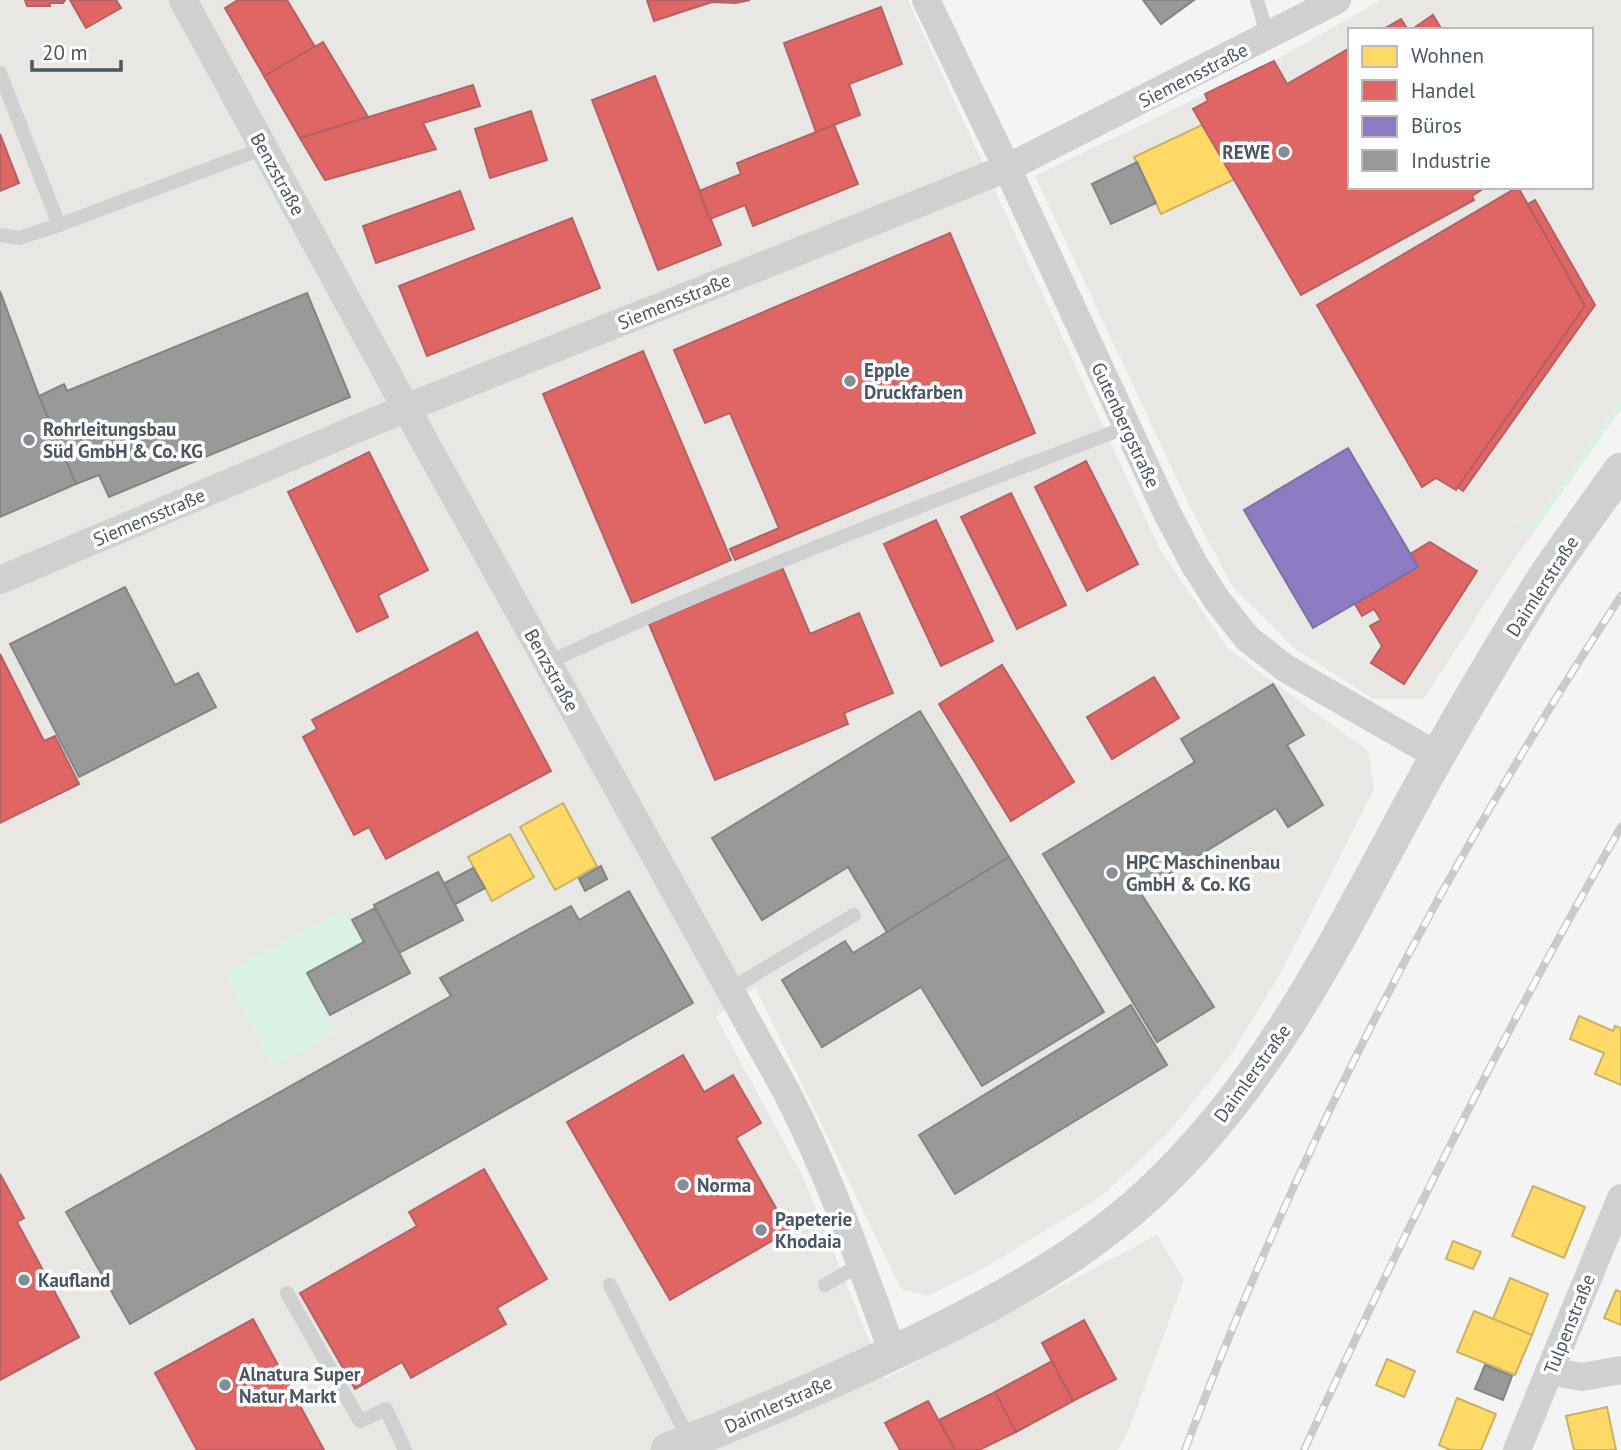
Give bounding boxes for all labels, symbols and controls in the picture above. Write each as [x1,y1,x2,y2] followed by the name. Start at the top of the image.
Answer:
[32,28,121,72] scale bar
[1348,28,1593,189] legend
[1134,37,1252,113] street label: Siemensstraße
[42,39,88,66] text: 20 m
[1411,42,1484,69] text: Wohnen
[1411,77,1475,104] text: Handel
[1411,112,1462,139] text: Büros
[245,128,311,220] street label: Benzstraße
[1222,140,1270,164] place label: REWE
[1276,144,1292,160] marker: REWE
[1411,147,1491,174] text: Industrie
[614,267,734,335] street label: Siemensstraße
[864,358,963,404] place label: Epple Druckfarben
[1086,358,1166,492] street label: Gutenbergstraße
[842,373,858,389] marker: Epple Druckfarben
[43,417,203,463] place label: Rohrleitungsbau Süd GmbH & Co. KG
[21,432,37,448] marker: Rohrleitungsbau Süd GmbH & Co. KG
[89,483,209,551] street label: Siemensstraße
[1501,531,1583,641] street label: Daimlerstraße
[519,624,585,716] street label: Benzstraße
[1126,850,1280,896] place label: HPC Maschinenbau GmbH & Co. KG
[1104,865,1120,881] marker: HPC Maschinenbau GmbH & Co. KG
[1208,1019,1296,1127] street label: Daimlerstraße
[697,1173,751,1197] place label: Norma
[675,1177,691,1193] marker: Norma
[775,1207,852,1253] place label: Papeterie Khodaia
[753,1222,769,1238] marker: Papeterie Khodaia
[38,1268,110,1292] place label: Kaufland
[1538,1270,1600,1378] street label: Tulpenstraße
[16,1272,32,1288] marker: Kaufland
[239,1362,361,1408] place label: Alnatura Super Natur Markt
[720,1370,836,1438] street label: Daimlerstraße
[217,1377,233,1393] marker: Alnatura Super Natur Markt

